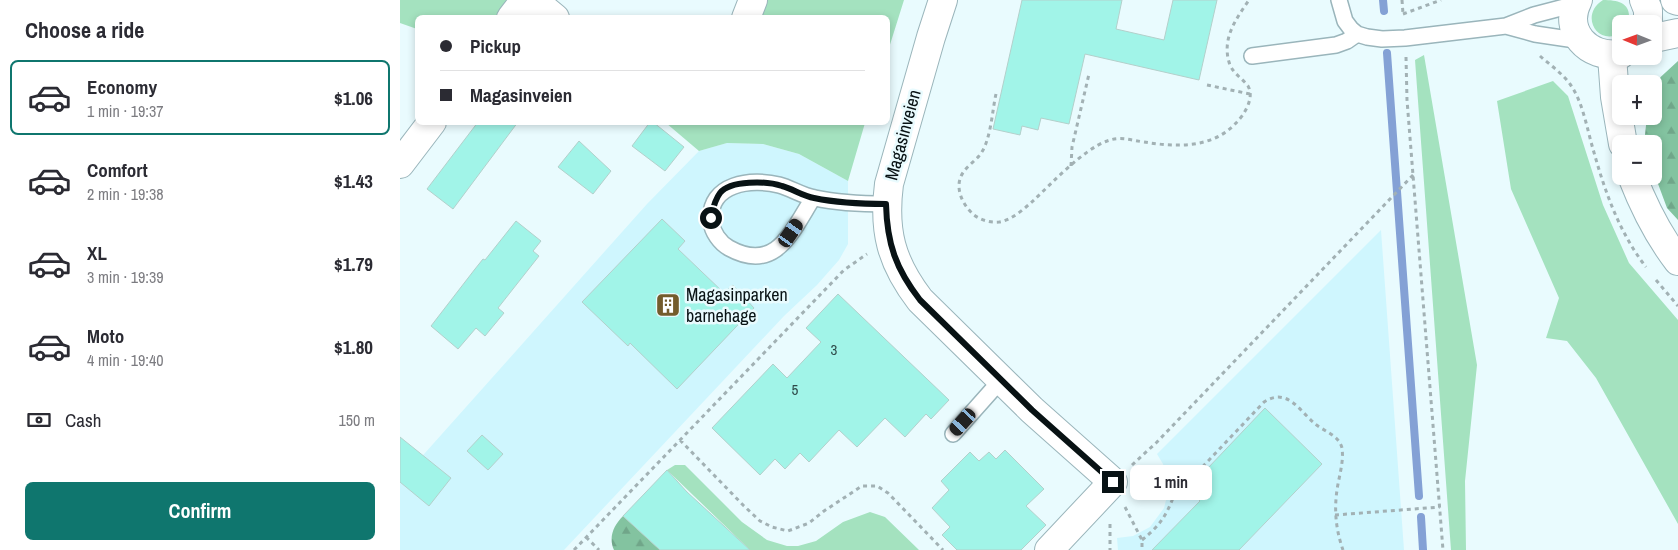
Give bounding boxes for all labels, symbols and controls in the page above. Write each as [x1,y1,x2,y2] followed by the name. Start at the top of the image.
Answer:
[25,15,144,45] text: Choose a ride
[1612,15,1662,65] north arrow
[1612,15,1662,185] map controls
[470,33,521,59] text: Pickup
[87,74,157,100] text: Economy
[27,75,72,120] icon: car
[1612,75,1662,125] button: +
[470,82,572,108] text: Magasinveien
[334,85,373,111] text: $1.06
[878,87,927,183] street label: Magasinveien
[87,100,164,122] text: 1 min · 19:37
[1612,135,1662,185] button: −
[87,157,148,183] text: Comfort
[27,158,72,203] icon: car
[334,168,373,194] text: $1.43
[87,183,164,205] text: 2 min · 19:38
[700,207,722,229] route start
[776,216,805,250] car
[87,240,107,266] text: XL
[27,241,72,286] icon: car
[334,251,373,277] text: $1.79
[87,266,164,288] text: 3 min · 19:39
[686,282,788,328] place label: Magasinparken barnehage
[655,292,681,318] building icon: Magasinparken barnehage
[87,323,124,349] text: Moto
[27,324,72,369] icon: car
[334,334,373,360] text: $1.80
[831,339,838,360] house number: 3
[87,349,164,371] text: 4 min · 19:40
[792,379,799,400] house number: 5
[25,406,53,434] icon: cash
[947,406,978,438] car
[65,407,101,433] text: Cash
[339,409,375,431] text: 150 m
[1130,464,1213,500] callout: 1 min
[1102,471,1124,493] route end
[1154,471,1188,493] text: 1 min
[25,482,375,540] button: Confirm

